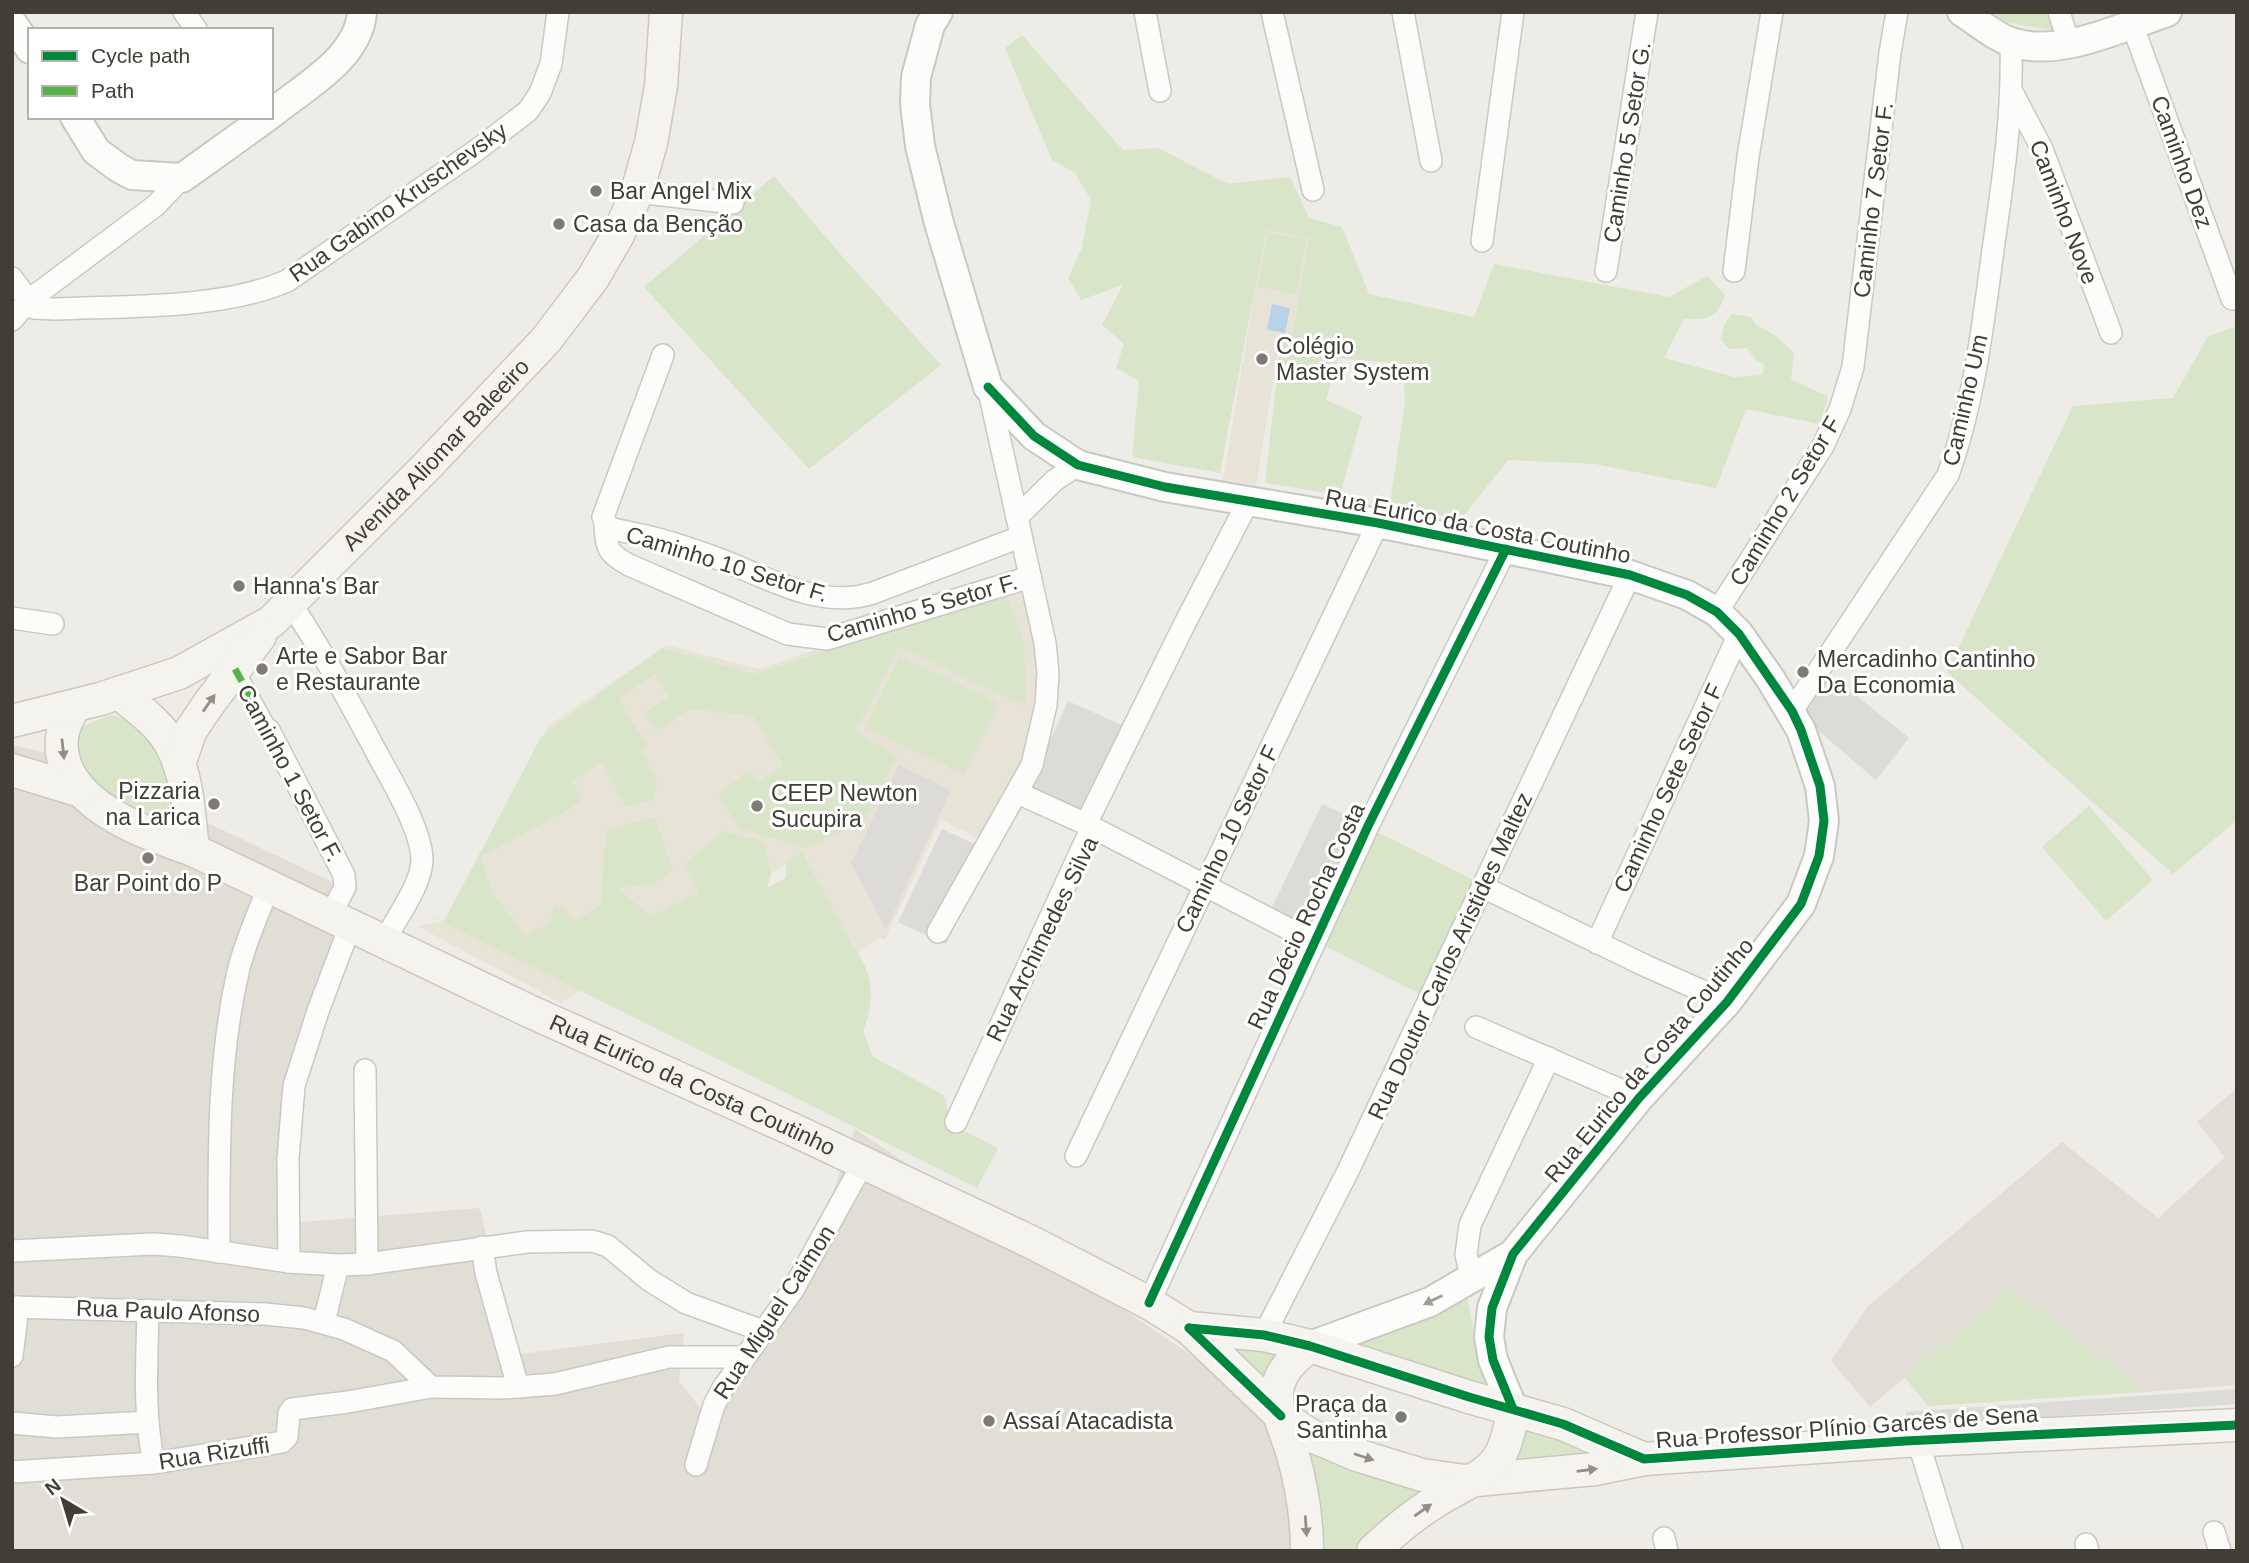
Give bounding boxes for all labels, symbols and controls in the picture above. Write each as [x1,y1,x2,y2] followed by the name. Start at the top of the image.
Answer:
[28,28,273,119] legend
[1598,40,1656,244] street label: Caminho 5 Setor G.
[91,44,190,67] text: Cycle path
[91,79,134,102] text: Path
[2146,92,2218,232] street label: Caminho Dez
[1848,101,1898,299] street label: Caminho 7 Setor F.
[284,117,512,287] street label: Rua Gabino Kruschevsky
[2025,136,2103,288] street label: Caminho Nove
[610,178,752,204] place label: Bar Angel Mix
[588,183,604,199] marker: Bar Angel Mix
[573,211,743,237] place label: Casa da Benção
[551,216,567,232] marker: Casa da Benção
[1937,332,1993,468] street label: Caminho Um
[1276,333,1429,385] place label: Colégio Master System
[1254,351,1270,367] marker: Colégio Master System
[337,353,534,556] street label: Avenida Aliomar Baleeiro
[1724,412,1846,590] street label: Caminho 2 Setor F
[1323,484,1633,568] street label: Rua Eurico da Costa Coutinho
[623,521,831,607] street label: Caminho 10 Setor F.
[824,568,1020,648] street label: Caminho 5 Setor F.
[253,573,379,599] place label: Hanna's Bar
[231,578,247,594] marker: Hanna's Bar
[276,643,448,695] place label: Arte e Sabor Bar e Restaurante
[1817,646,2036,698] place label: Mercadinho Cantinho Da Economia
[254,661,270,677] marker: Arte e Sabor Bar e Restaurante
[1795,664,1811,680] marker: Mercadinho Cantinho Da Economia
[1608,679,1728,897] street label: Caminho Sete Setor F
[232,680,348,866] street label: Caminho 1 Setor F.
[202,694,216,712] one-way arrow
[58,739,69,761] one-way arrow
[1170,741,1284,937] street label: Caminho 10 Setor F
[105,778,200,830] place label: Pizzaria na Larica
[771,780,918,832] place label: CEEP Newton Sucupira
[1363,788,1537,1124] street label: Rua Doutor Carlos Aristides Maltez
[206,796,222,812] marker: Pizzaria na Larica
[749,798,765,814] marker: CEEP Newton Sucupira
[1242,799,1370,1033] street label: Rua Décio Rocha Costa
[981,832,1103,1046] street label: Rua Archimedes Silva
[140,850,156,866] marker: Bar Point do P
[74,870,222,896] place label: Bar Point do P
[1539,933,1759,1187] street label: Rua Eurico da Costa Coutinho
[546,1009,840,1161] street label: Rua Eurico da Costa Coutinho
[708,1220,840,1404] street label: Rua Miguel Caimon
[1423,1294,1443,1306] one-way arrow
[76,1295,260,1327] street label: Rua Paulo Afonso
[1295,1391,1387,1443] place label: Praça da Santinha
[1655,1401,2039,1453] street label: Rua Professor Plínio Garcês de Sena
[1003,1408,1173,1434] place label: Assaí Atacadista
[1393,1409,1409,1425] marker: Praça da Santinha
[981,1413,997,1429] marker: Assaí Atacadista
[157,1431,271,1475] street label: Rua Rizuffi
[1353,1452,1374,1463] one-way arrow
[1577,1464,1599,1475] one-way arrow
[28,1465,98,1535] north arrow
[41,1474,65,1499] text: N
[1414,1503,1432,1517] one-way arrow
[1301,1515,1312,1537] one-way arrow

